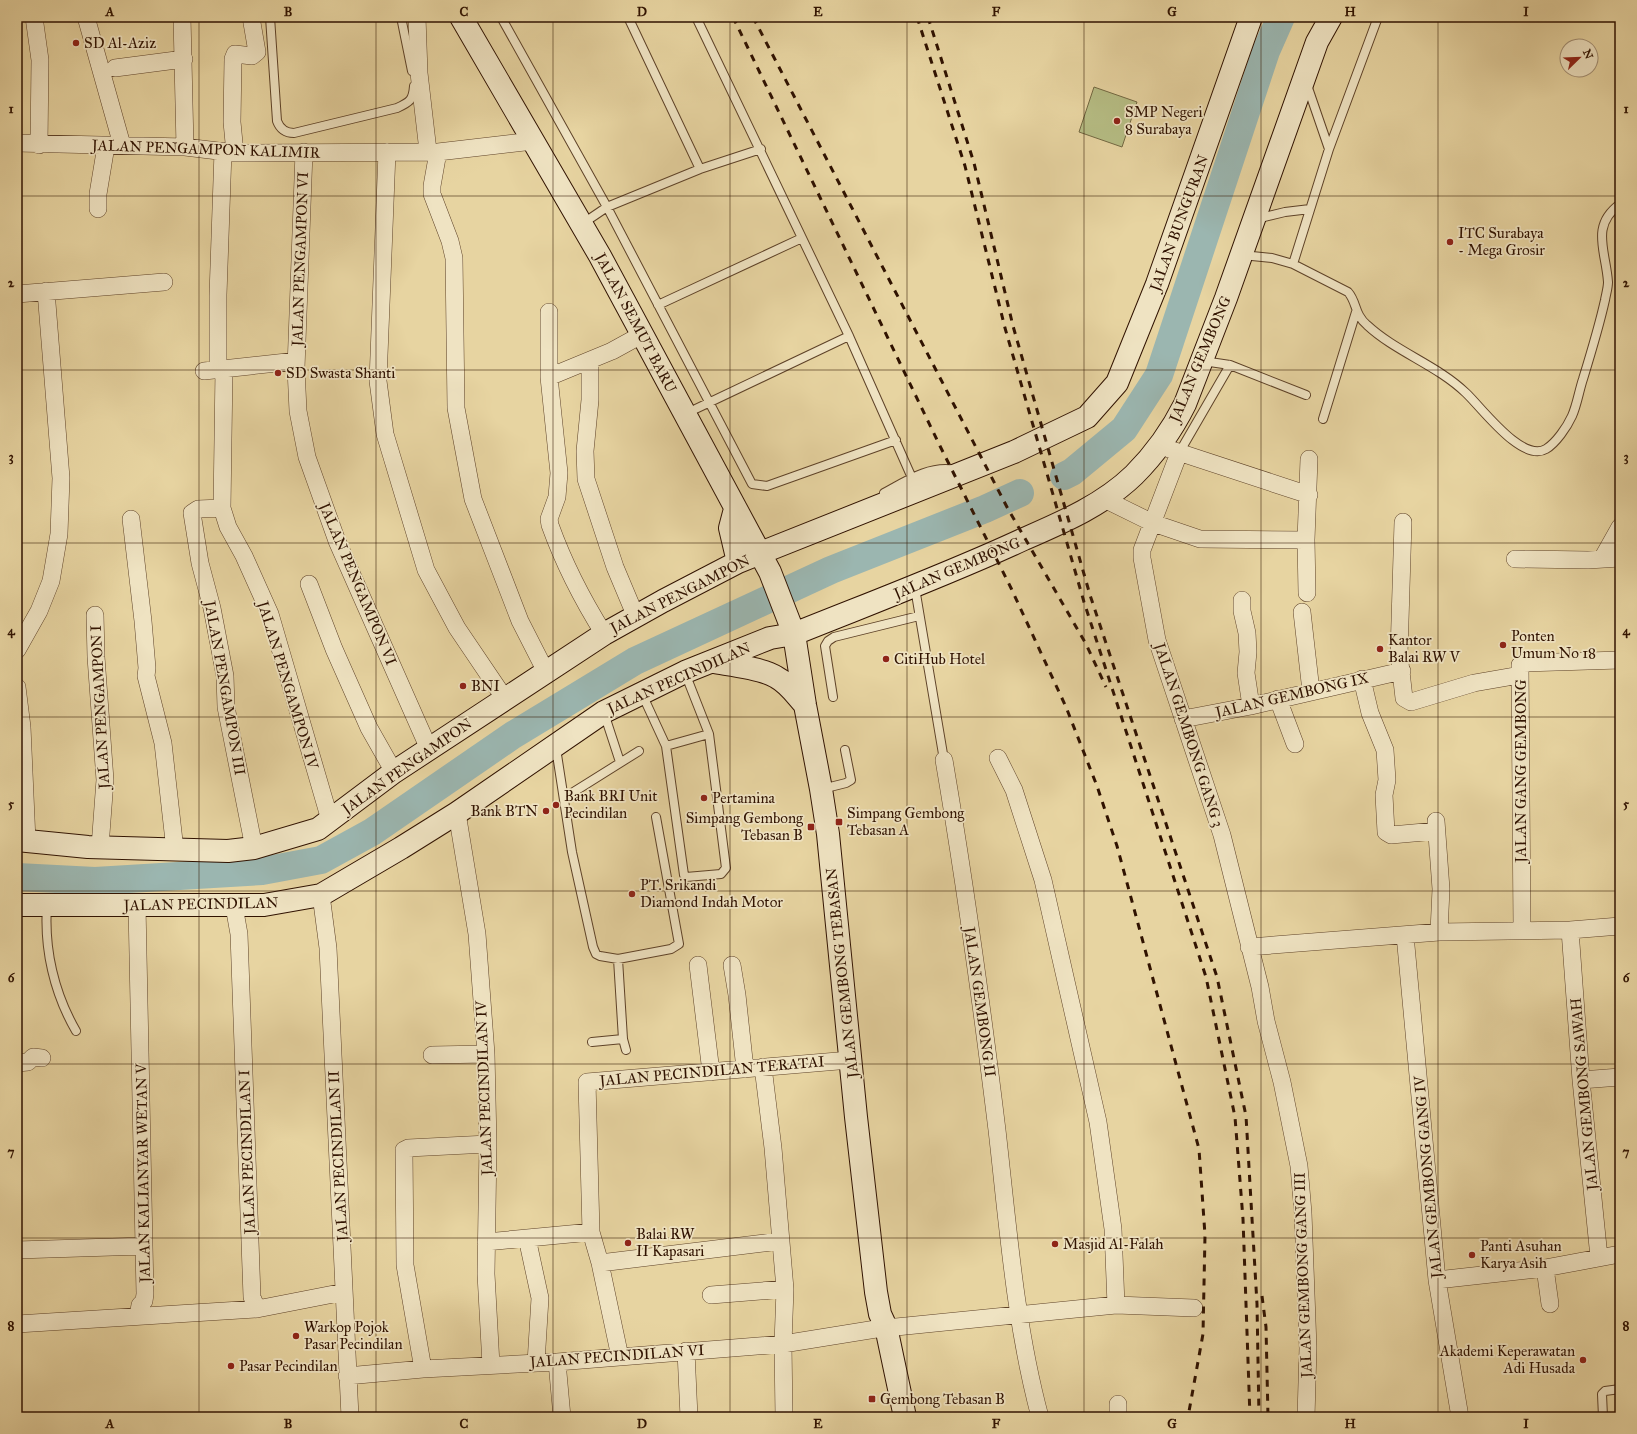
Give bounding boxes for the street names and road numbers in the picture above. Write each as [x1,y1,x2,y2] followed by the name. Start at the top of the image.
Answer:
[89,136,321,163] street label: JALAN PENGAMPON KALIMIR
[1145,152,1213,296] street label: JALAN BUNGURAN
[288,171,313,349] street label: JALAN PENGAMPON VI
[590,248,681,397] street label: JALAN SEMUT BARU
[1164,293,1236,427] street label: JALAN GEMBONG
[314,498,400,668] street label: JALAN PENGAMPON VI
[889,533,1023,604] street label: JALAN GEMBONG
[605,551,754,639] street label: JALAN PENGAMPON
[199,597,249,777] street label: JALAN PENGAMPON III
[252,597,322,772] street label: JALAN PENGAMPON IV
[87,624,114,791] street label: JALAN PENGAMPON I
[603,638,754,719] street label: JALAN PECINDILAN
[1149,639,1227,830] street label: JALAN GEMBONG GANG 3
[1212,669,1371,723] street label: JALAN GEMBONG IX
[1512,679,1531,865] street label: JALAN GANG GEMBONG
[337,714,476,820] street label: JALAN PENGAMPON
[822,867,863,1081] street label: JALAN GEMBONG TEBASAN
[121,894,279,915] street label: JALAN PECINDILAN
[959,924,999,1078] street label: JALAN GEMBONG II
[1567,997,1603,1193] street label: JALAN GEMBONG SAWAH
[472,1000,497,1178] street label: JALAN PECINDILAN IV
[597,1052,825,1091] street label: JALAN PECINDILAN TERATAI
[132,1063,155,1285] street label: JALAN KALIANYAR WETAN V
[235,1069,260,1236] street label: JALAN PECINDILAN I
[325,1070,353,1244] street label: JALAN PECINDILAN II
[1410,1074,1447,1281] street label: JALAN GEMBONG GANG IV
[1290,1172,1317,1380] street label: JALAN GEMBONG GANG III
[527,1341,705,1372] street label: JALAN PECINDILAN VI

